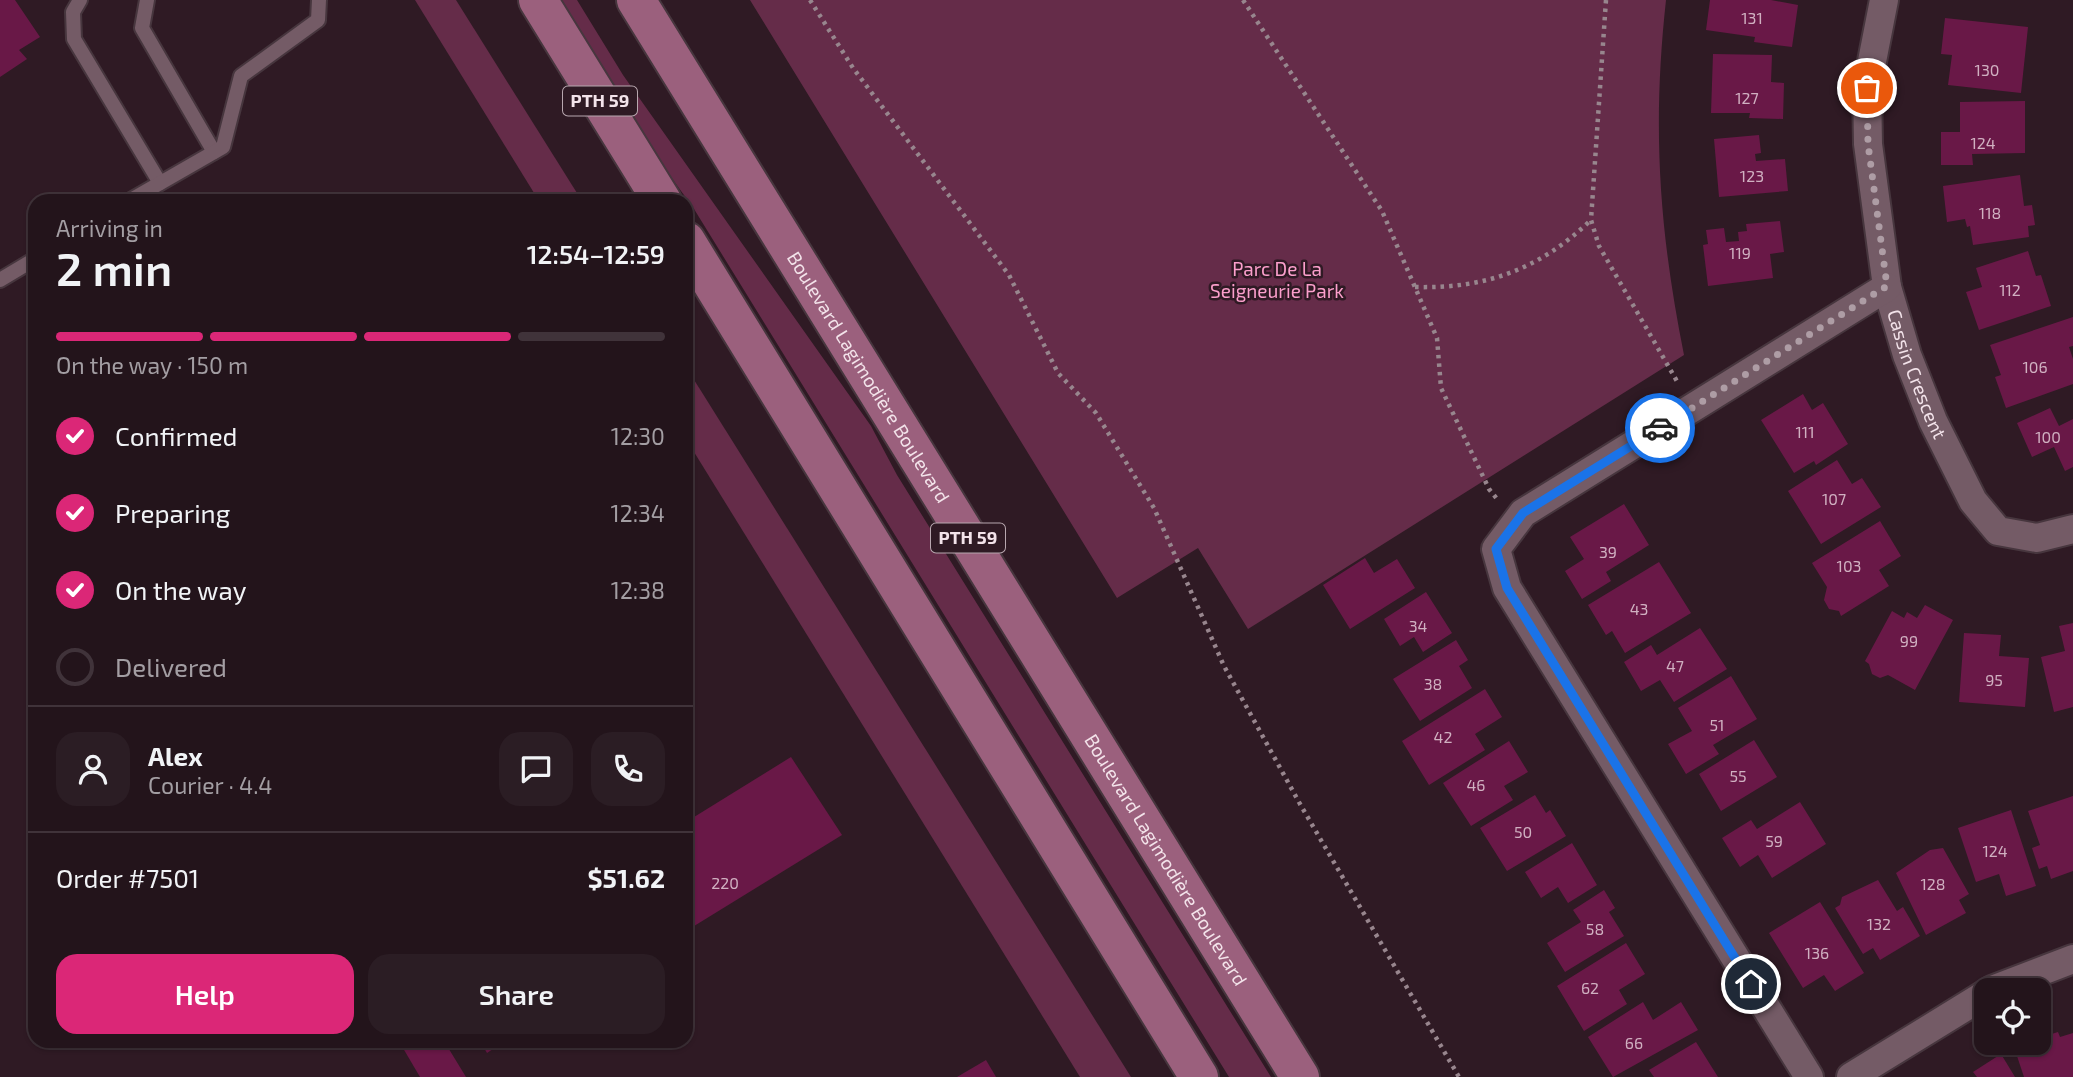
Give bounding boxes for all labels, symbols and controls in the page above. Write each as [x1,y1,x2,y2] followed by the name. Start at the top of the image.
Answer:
[1741,8,1763,27] house number: 131
[1837,58,1897,118] pin
[1975,60,1999,79] house number: 130
[1848,69,1886,107] icon: bag
[563,86,637,116] road number: PTH 59
[1735,88,1759,107] house number: 127
[1970,133,1996,152] house number: 124
[1740,166,1764,185] house number: 123
[1979,203,2001,222] house number: 118
[56,214,163,242] text: Arriving in
[527,238,665,269] text: 12:54–12:59
[56,240,172,295] text: 2 min
[1729,243,1751,262] house number: 119
[783,247,955,507] street label: Boulevard Lagimodière Boulevard
[1210,257,1344,302] park label: Parc De La Seigneurie Park
[1999,280,2021,299] house number: 112
[1883,307,1952,442] street label: Cassin Crescent
[56,351,248,379] text: On the way · 150 m
[2022,357,2048,376] house number: 106
[1625,393,1695,463] courier
[1641,409,1679,447] icon: car
[56,417,94,455] icon: check
[115,420,238,451] text: Confirmed
[611,422,665,450] text: 12:30
[1795,422,1815,441] house number: 111
[2035,427,2061,446] house number: 100
[1822,489,1846,508] house number: 107
[56,494,94,532] icon: check
[115,497,230,528] text: Preparing
[611,499,665,527] text: 12:34
[931,524,1005,552] road number: PTH 59
[1599,542,1617,561] house number: 39
[1837,556,1861,575] house number: 103
[56,571,94,609] icon: check
[115,574,246,605] text: On the way
[611,576,665,604] text: 12:38
[1630,599,1648,618] house number: 43
[1409,616,1428,635] house number: 34
[1900,631,1918,650] house number: 99
[115,651,227,682] text: Delivered
[1666,656,1684,675] house number: 47
[1985,670,2003,689] house number: 95
[1424,674,1442,693] house number: 38
[1710,715,1724,734] house number: 51
[1434,727,1452,746] house number: 42
[1080,730,1253,989] street label: Boulevard Lagimodière Boulevard
[56,732,130,806] button: person
[499,732,573,806] button: chat
[591,732,665,806] button: phone
[148,740,203,771] text: Alex
[1729,766,1747,785] house number: 55
[148,771,272,799] text: Courier · 4.4
[1467,775,1486,794] house number: 46
[1514,822,1532,841] house number: 50
[1765,831,1783,850] house number: 59
[1982,841,2008,860] house number: 124
[56,862,199,893] text: Order #7501
[588,862,665,893] text: $51.62
[711,873,739,892] house number: 220
[1920,874,1946,893] house number: 128
[1867,914,1891,933] house number: 132
[1586,919,1604,938] house number: 58
[1805,943,1829,962] house number: 136
[56,954,354,1034] button: Help
[368,954,665,1034] button: Share
[1721,954,1781,1014] pin
[1732,965,1770,1003] icon: home
[1581,978,1599,997] house number: 62
[1974,978,2051,1055] map controls
[1974,978,2051,1055] button: locate
[1625,1033,1643,1052] house number: 66

